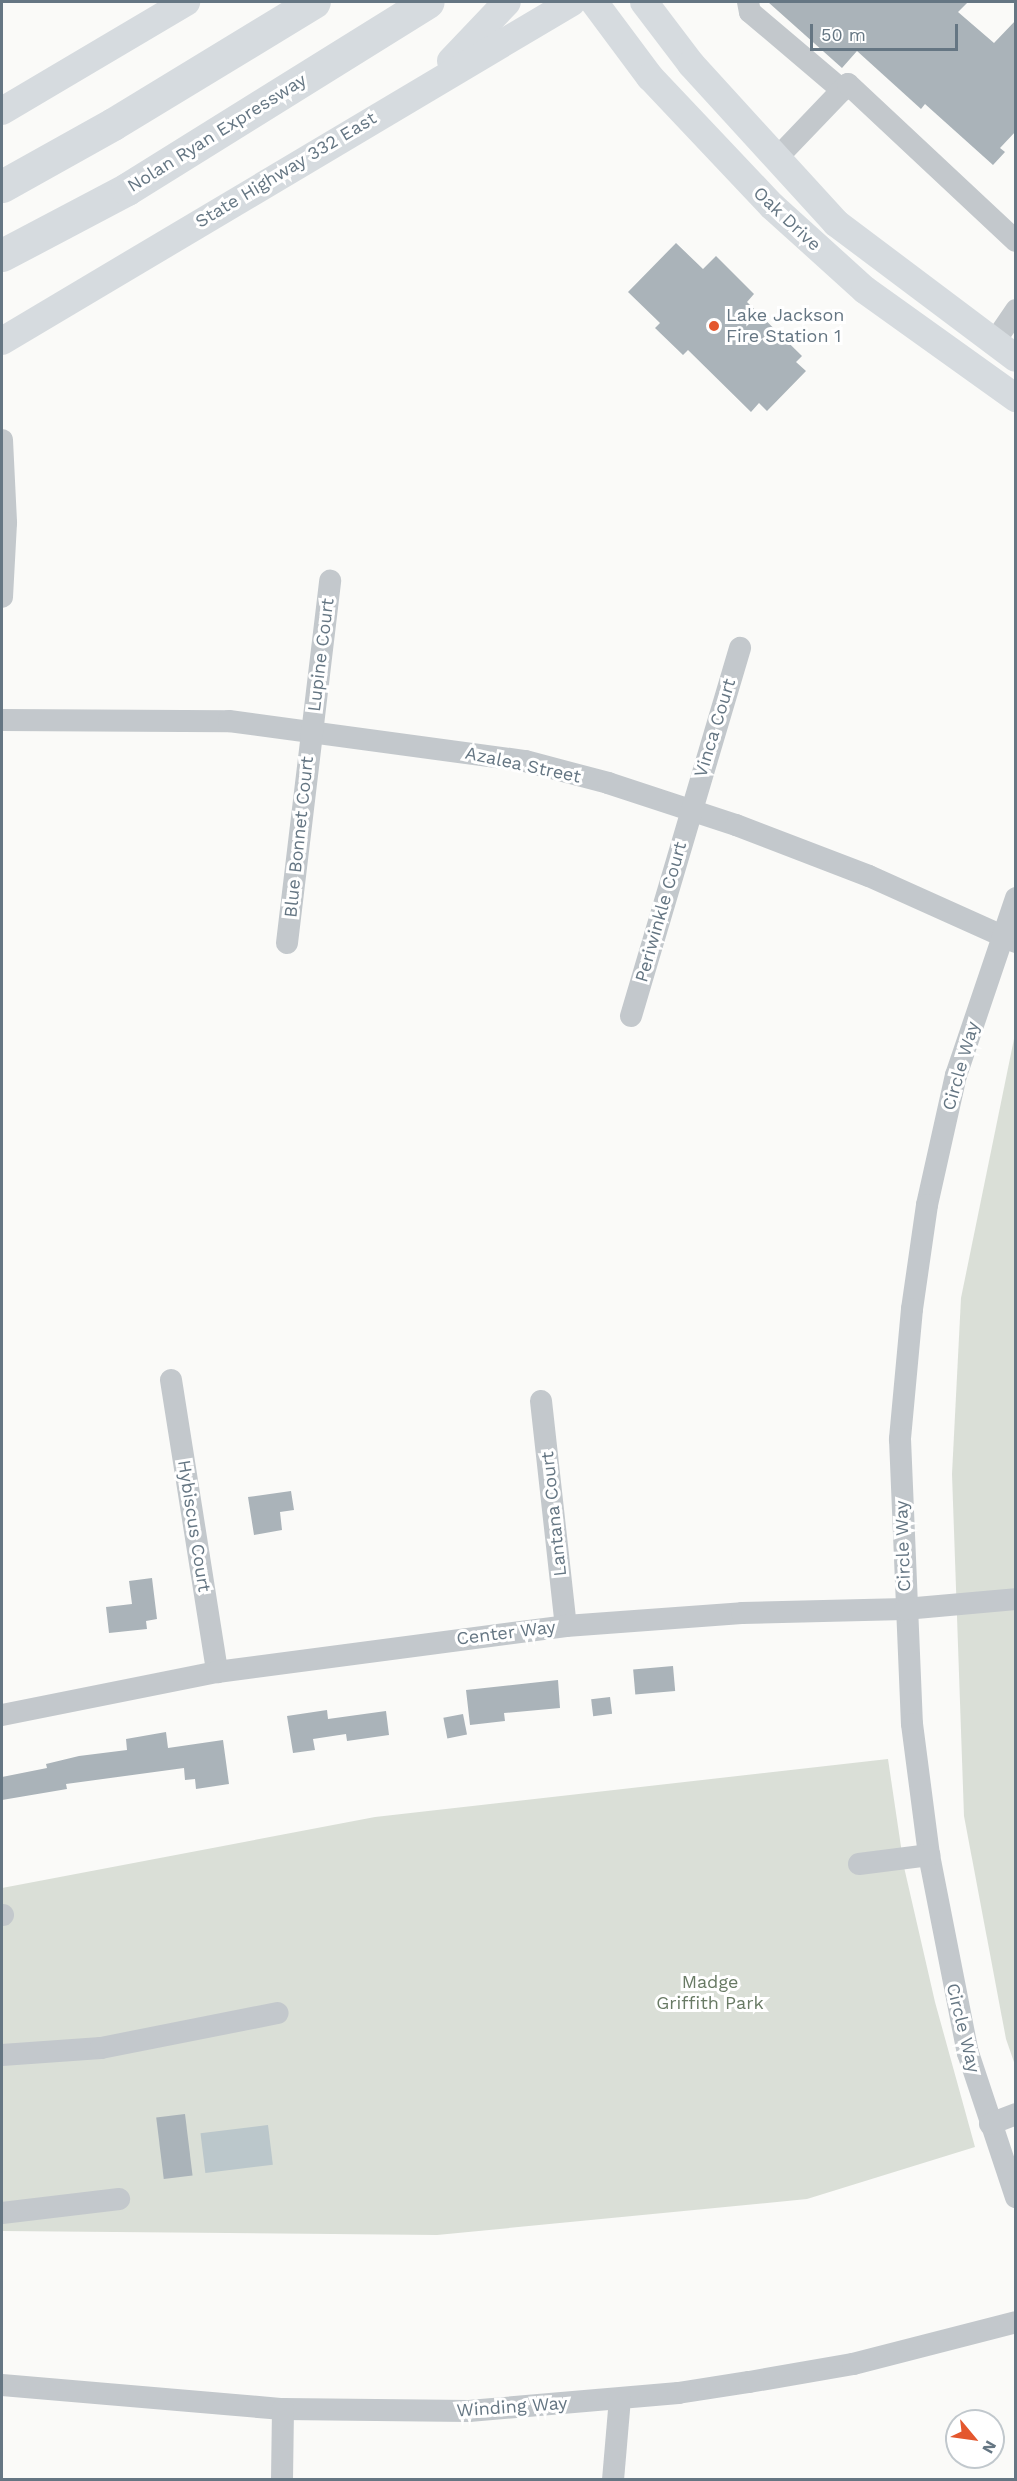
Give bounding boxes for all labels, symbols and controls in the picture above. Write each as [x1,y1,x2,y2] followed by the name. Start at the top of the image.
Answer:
[813,12,962,50] scale bar
[821,24,866,45] text: 50 m
[124,69,310,197] street label: Nolan Ryan Expressway
[191,107,381,233] street label: State Highway 332 East
[749,182,825,256] street label: Oak Drive
[726,305,845,348] place label: Lake Jackson Fire Station 1
[707,319,721,333] marker: Lake Jackson Fire Station 1
[303,597,339,713] street label: Lupine Court
[690,676,740,780] street label: Vinca Court
[463,742,583,788] street label: Azalea Street
[280,755,318,919] street label: Blue Bonnet Court
[631,839,691,985] street label: Periwinkle Court
[938,1019,984,1113] street label: Circle Way
[537,1450,571,1578] street label: Lantana Court
[173,1458,215,1594] street label: Hybiscus Court
[891,1500,915,1592] street label: Circle Way
[455,1616,557,1650] street label: Center Way
[656,1972,764,2014] park label: Madge Griffith Park
[941,1981,985,2075] street label: Circle Way
[456,2392,568,2422] street label: Winding Way
[945,2409,1005,2469] north arrow
[978,2437,1001,2457] text: N

